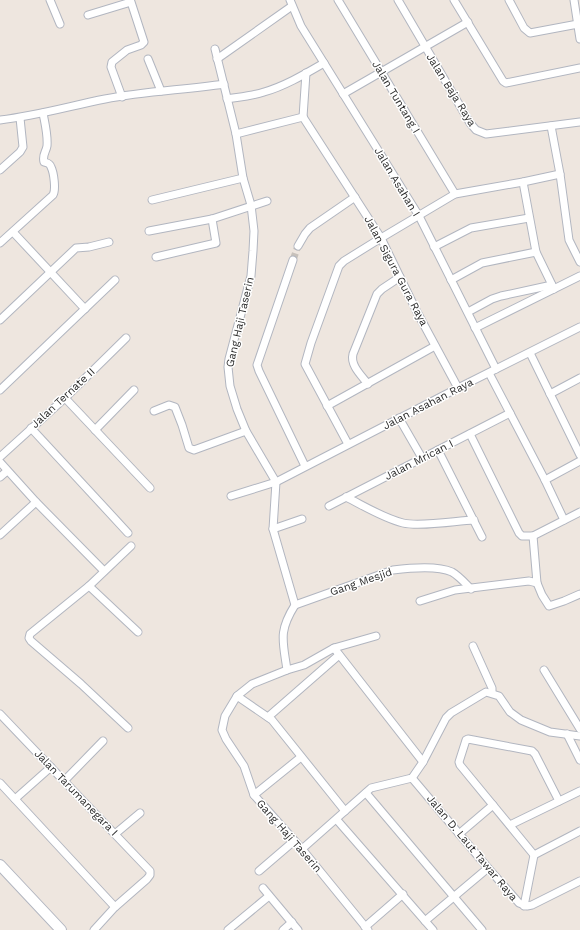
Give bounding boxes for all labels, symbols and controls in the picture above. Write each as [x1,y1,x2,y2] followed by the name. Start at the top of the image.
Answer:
[423,51,479,129] street label: Jalan Baja Raya
[369,58,423,136] street label: Jalan Tuntang I
[371,145,423,219] street label: Jalan Asahan I
[361,214,431,328] street label: Jalan Sigura Gura Raya
[223,276,257,368] street label: Gang Haji Taserin
[28,365,98,431] street label: Jalan Ternate II
[381,376,475,432] street label: Jalan Asahan Raya
[382,437,456,483] street label: Jalan Mrican I
[328,565,394,599] street label: Gang Mesjid
[32,747,120,839] street label: Jalan Tarumanegara I
[424,792,520,904] street label: Jalan D. Laut Tawar Raya
[254,797,324,875] street label: Gang Haji Taserin

